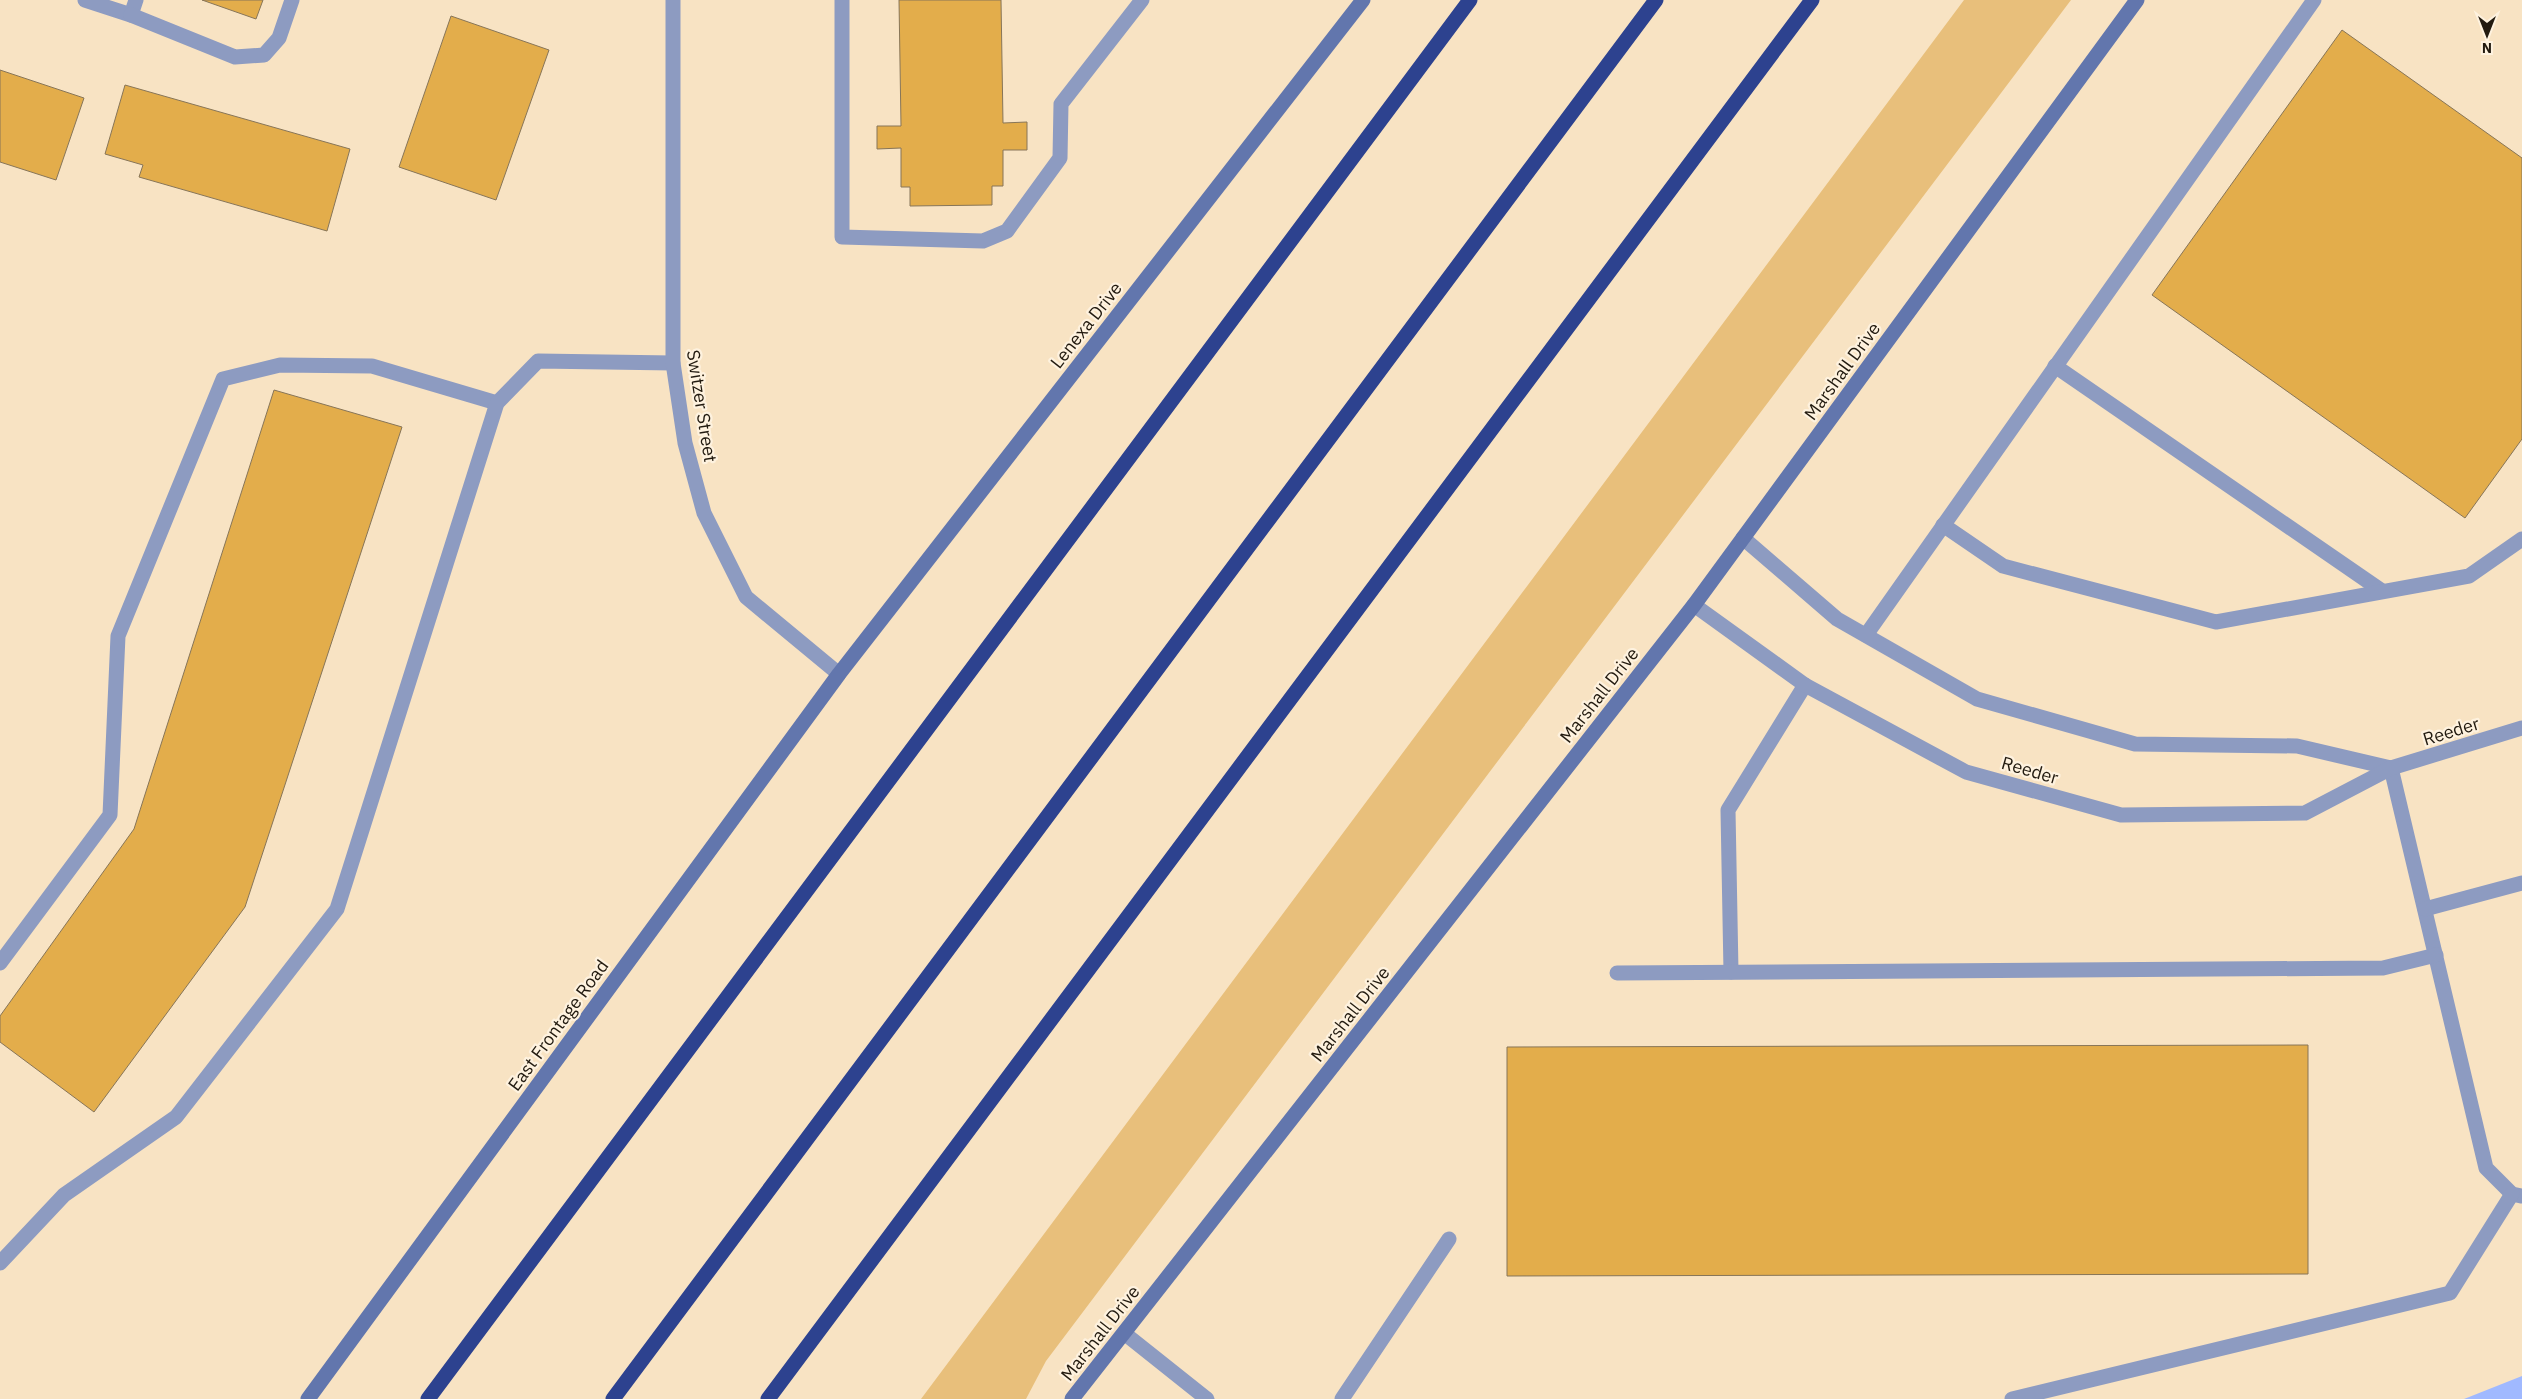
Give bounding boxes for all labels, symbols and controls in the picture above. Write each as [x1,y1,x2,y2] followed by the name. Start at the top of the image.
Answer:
[2462,10,2512,60] north arrow
[2482,39,2492,57] text: N
[1045,277,1127,373] street label: Lenexa Drive
[1799,318,1885,424] street label: Marshall Drive
[682,348,722,464] street label: Switzer Street
[1554,642,1644,747] street label: Marshall Drive
[2420,711,2482,750] street label: Reeder
[1999,751,2061,789] street label: Reeder
[503,955,613,1095] street label: East Frontage Road
[1305,961,1395,1066] street label: Marshall Drive
[1055,1280,1145,1385] street label: Marshall Drive

